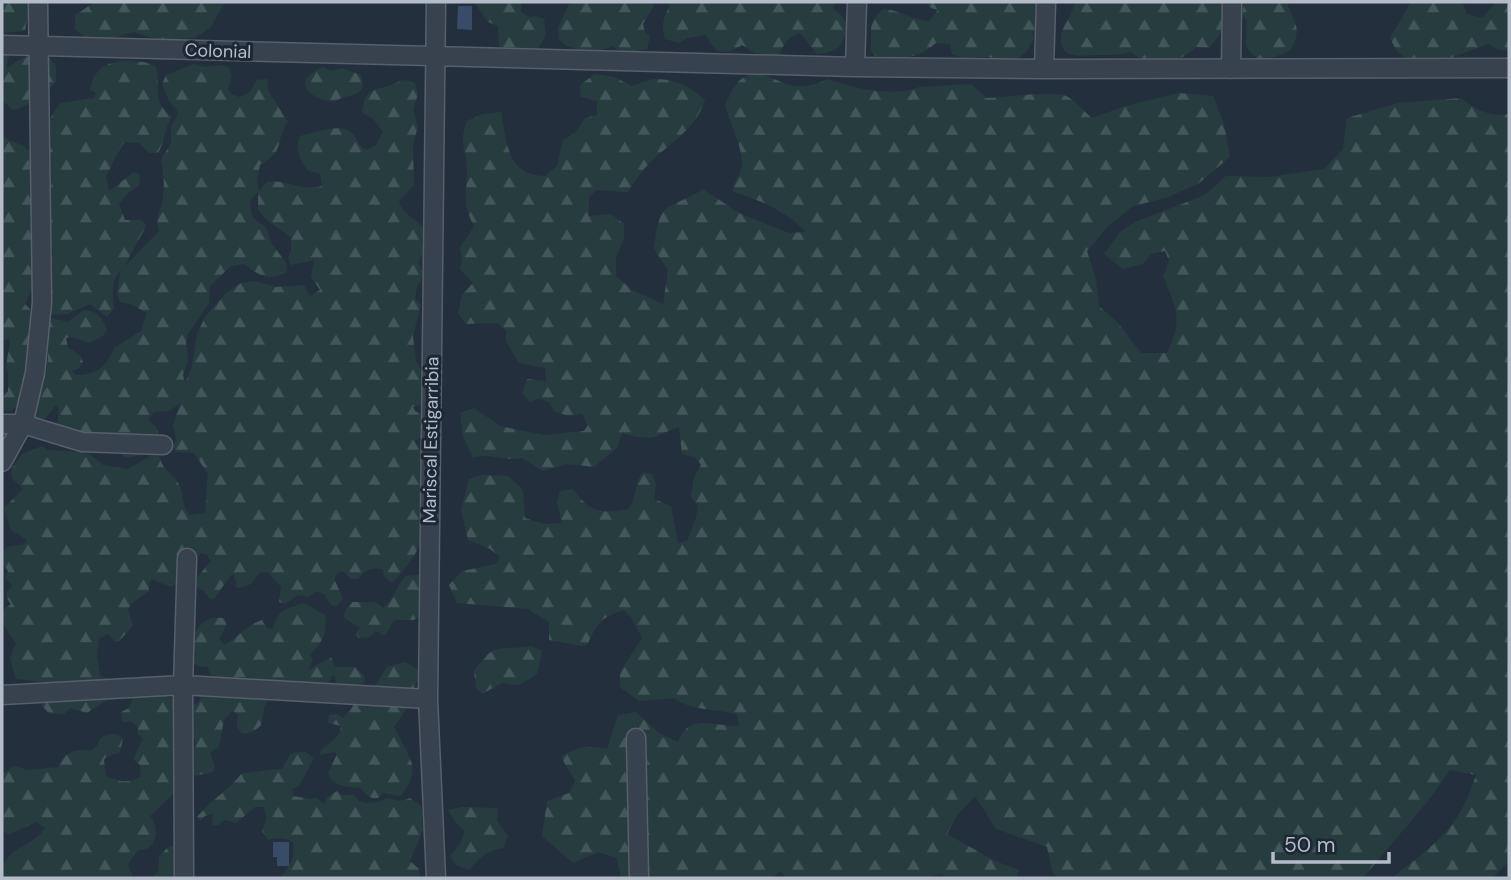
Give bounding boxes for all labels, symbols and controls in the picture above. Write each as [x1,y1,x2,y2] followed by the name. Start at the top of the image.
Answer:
[184,38,252,64] street label: Colonial
[418,356,444,524] street label: Mariscal Estigarribia
[1273,820,1388,864] scale bar
[1284,831,1335,859] text: 50 m

